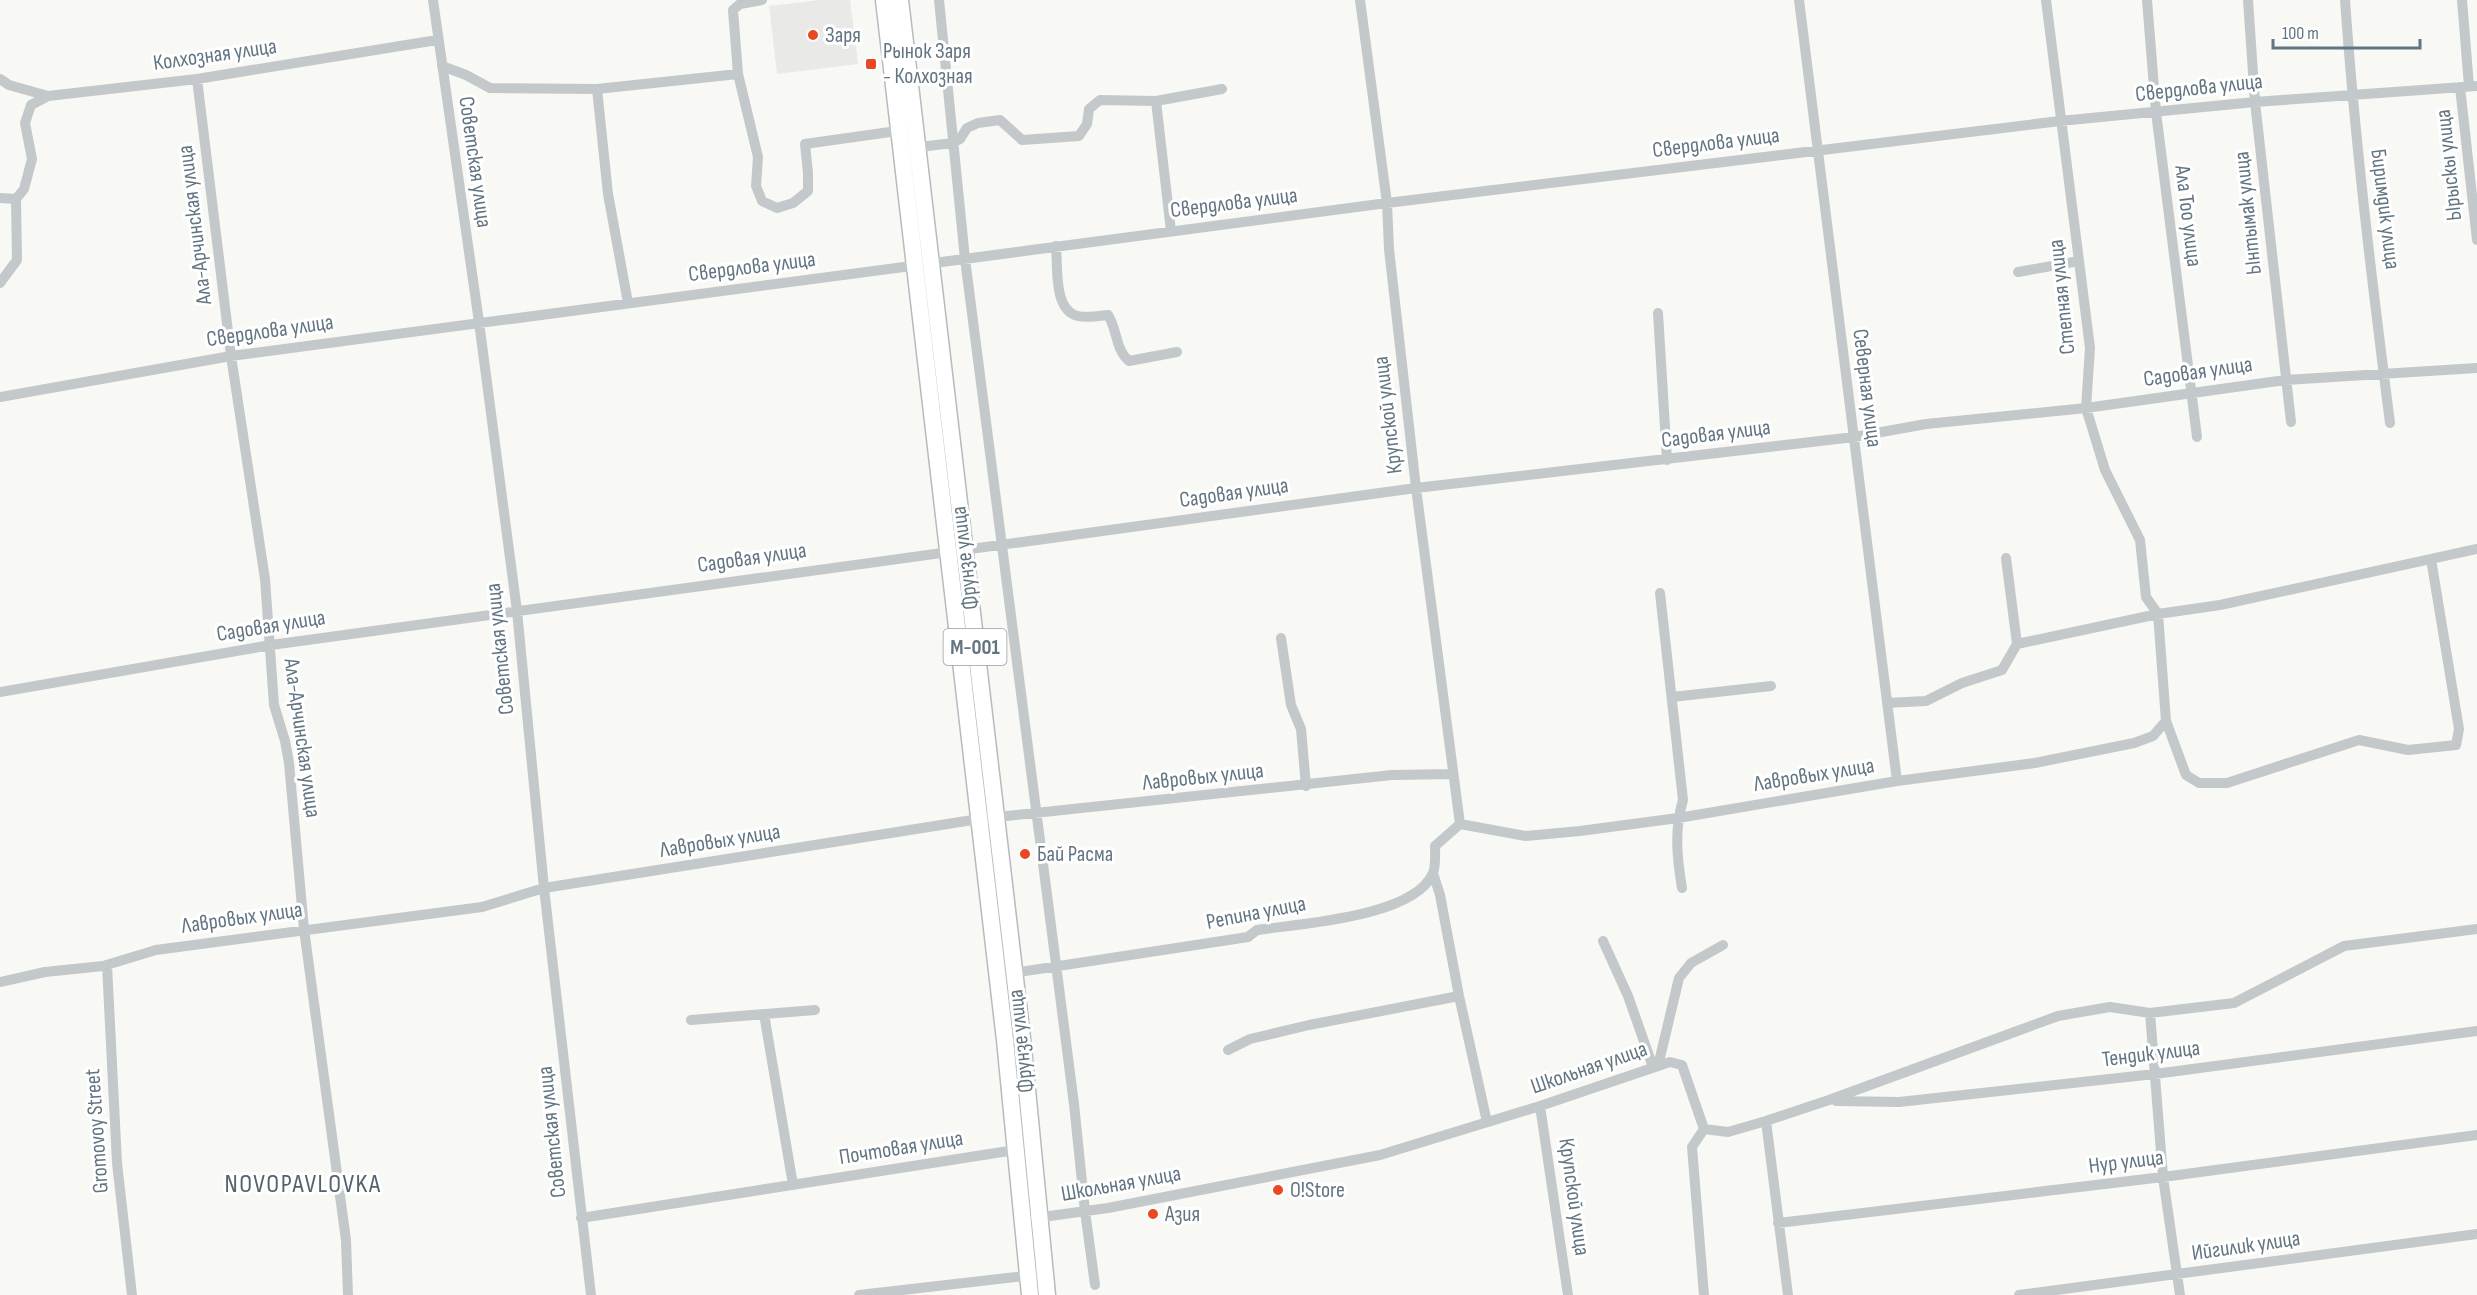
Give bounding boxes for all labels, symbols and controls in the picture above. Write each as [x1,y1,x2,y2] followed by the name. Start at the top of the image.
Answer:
[2273,12,2420,50] scale bar
[825,22,861,49] place label: Заря
[2282,23,2319,44] text: 100 m
[806,28,820,42] marker: Заря
[152,33,278,77] street label: Колхозная улица
[883,38,973,90] place label: Рынок Заря - Колхозная
[864,57,878,71] marker: Рынок Заря - Колхозная
[2134,68,2264,108] street label: Свердлова улица
[452,95,498,229] street label: Советская улица
[2430,108,2468,222] street label: Ырыскы улица
[1651,122,1781,164] street label: Свердлова улица
[172,144,218,307] street label: Ала-Арчинская улица
[2364,147,2406,271] street label: Биримдик улица
[2228,150,2268,276] street label: Ынтымак улица
[2168,163,2208,268] street label: Ала Тоо улица
[1169,182,1299,224] street label: Свердлова улица
[2043,238,2081,356] street label: Степная улица
[687,246,817,288] street label: Свердлова улица
[205,309,335,353] street label: Свердлова улица
[1846,327,1888,449] street label: Северная улица
[2142,351,2254,393] street label: Садовая улица
[1367,355,1409,475] street label: Крупской улица
[1660,414,1772,454] street label: Садовая улица
[1178,472,1290,514] street label: Садовая улица
[945,505,985,611] street label: Фрунзе улица
[696,537,808,579] street label: Садовая улица
[480,582,520,716] street label: Советская улица
[215,604,327,648] street label: Садовая улица
[944,629,1006,665] road number: M-001
[277,656,327,819] street label: Ала-Арчинская улица
[1751,752,1876,798] street label: Лавровых улица
[1140,757,1265,797] street label: Лавровых улица
[657,818,782,864] street label: Лавровых улица
[1037,841,1113,868] place label: Бай Расма
[1018,847,1032,861] marker: Бай Расма
[1204,890,1308,936] street label: Репина улица
[179,896,304,940] street label: Лавровых улица
[1002,988,1040,1094] street label: Фрунзе улица
[2100,1035,2202,1073] street label: Тендик улица
[1527,1036,1651,1100] street label: Школьная улица
[532,1065,572,1199] street label: Советская улица
[79,1067,115,1194] street label: Gromovoy Street
[837,1125,965,1171] street label: Почтовая улица
[1552,1137,1596,1257] street label: Крупской улица
[2087,1144,2165,1180] street label: Нур улица
[1059,1160,1183,1208] street label: Школьная улица
[224,1169,382,1200] district label: NOVOPAVLOVKA
[1290,1177,1345,1204] place label: O!Store
[1271,1183,1285,1197] marker: O!Store
[1164,1201,1200,1228] place label: Азия
[1146,1207,1160,1221] marker: Азия
[2190,1225,2302,1267] street label: Ийгилик улица

